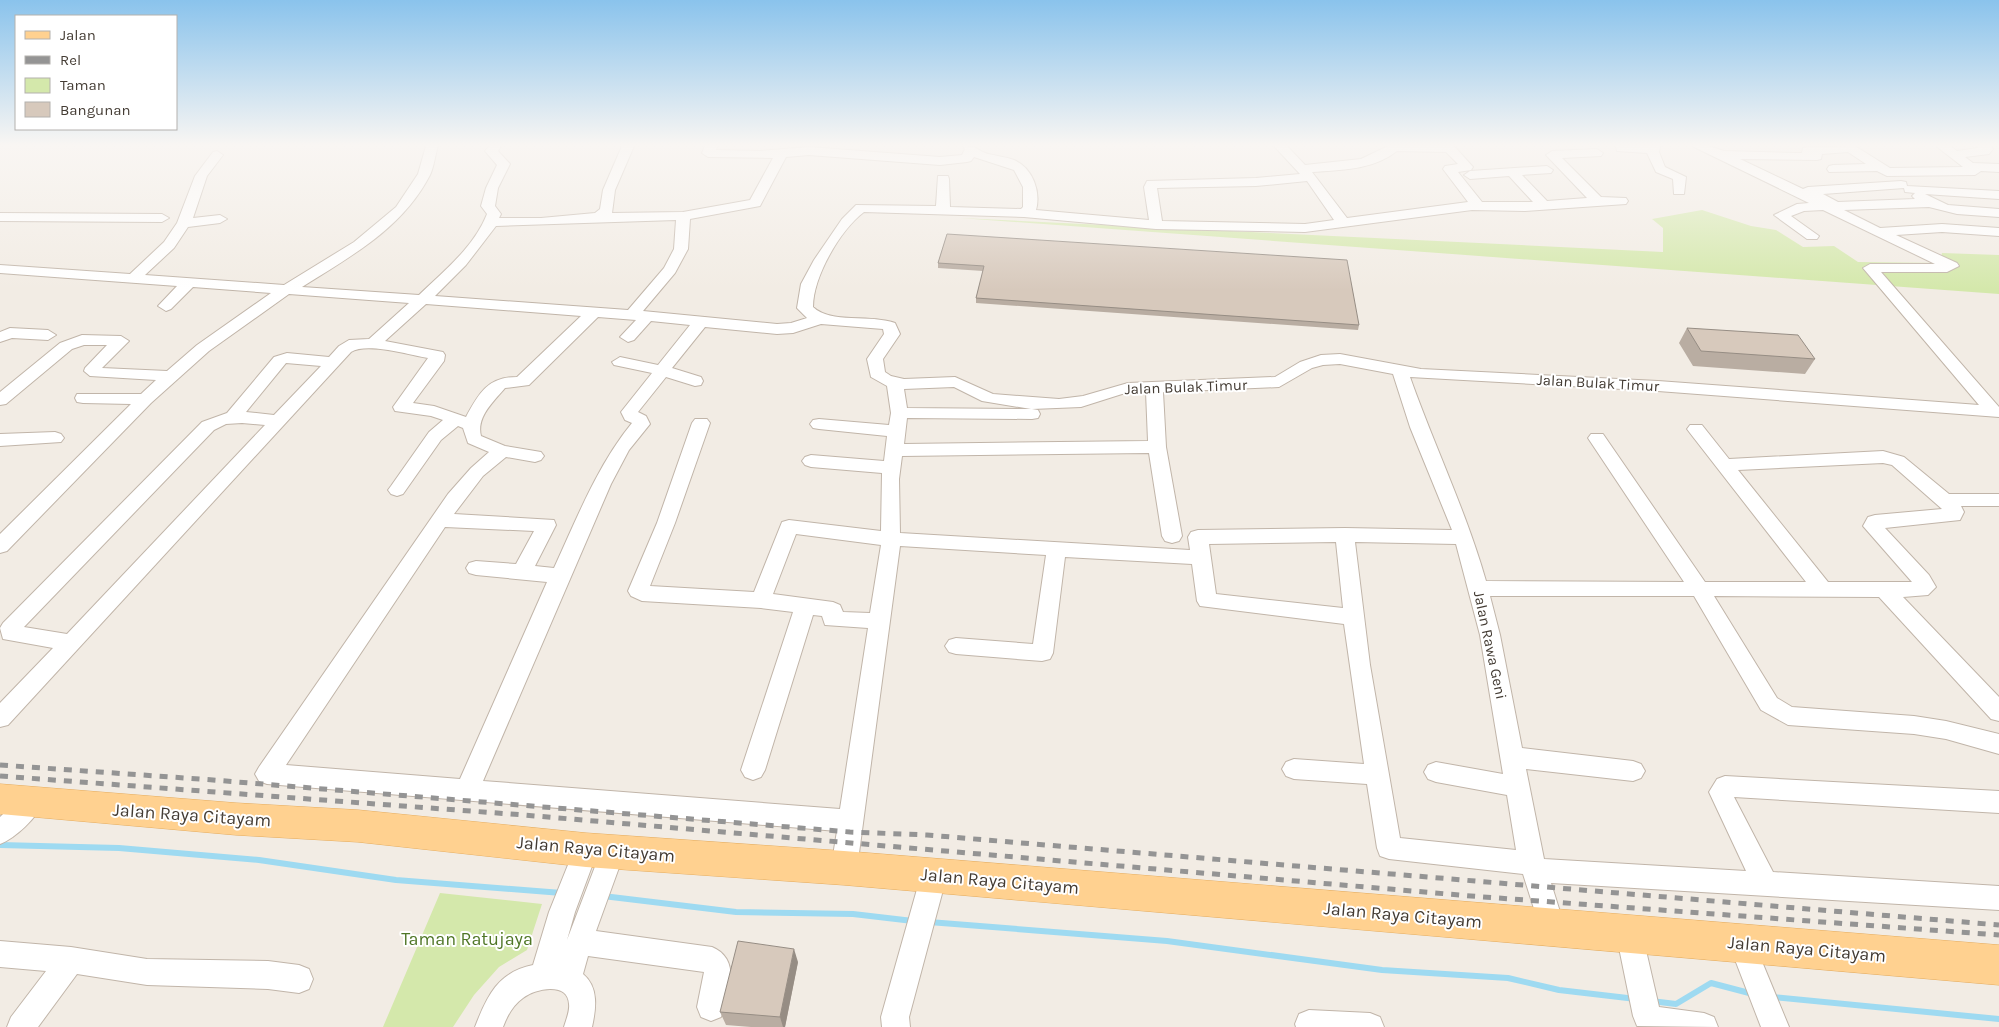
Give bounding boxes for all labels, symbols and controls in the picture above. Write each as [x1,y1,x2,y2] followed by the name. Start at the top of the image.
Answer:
[15,15,178,130] legend
[60,26,96,44] text: Jalan
[60,51,81,69] text: Rel
[60,76,106,94] text: Taman
[60,101,131,119] text: Bangunan
[1536,371,1660,395] street label: Jalan Bulak Timur
[1124,376,1248,398] street label: Jalan Bulak Timur
[1470,589,1510,701] street label: Jalan Rawa Geni
[112,798,272,832] street label: Jalan Raya Citayam
[516,831,676,867] street label: Jalan Raya Citayam
[920,863,1080,899] street label: Jalan Raya Citayam
[1323,897,1483,933] street label: Jalan Raya Citayam
[401,928,533,950] park label: Taman Ratujaya
[1727,931,1887,967] street label: Jalan Raya Citayam

